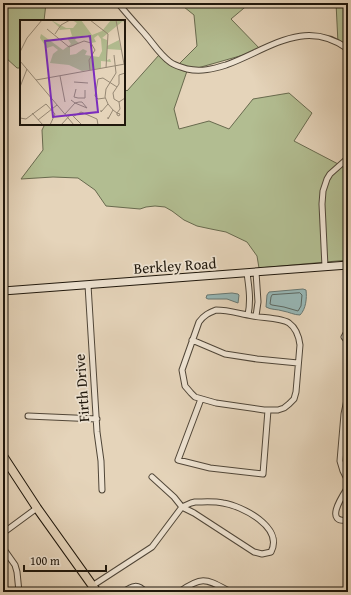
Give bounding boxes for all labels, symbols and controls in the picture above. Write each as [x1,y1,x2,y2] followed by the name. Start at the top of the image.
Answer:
[20,20,125,125] inset map
[133,252,217,279] street label: Berkley Road
[69,353,94,423] street label: Firth Drive
[24,547,106,573] scale bar
[30,552,60,569] text: 100 m

